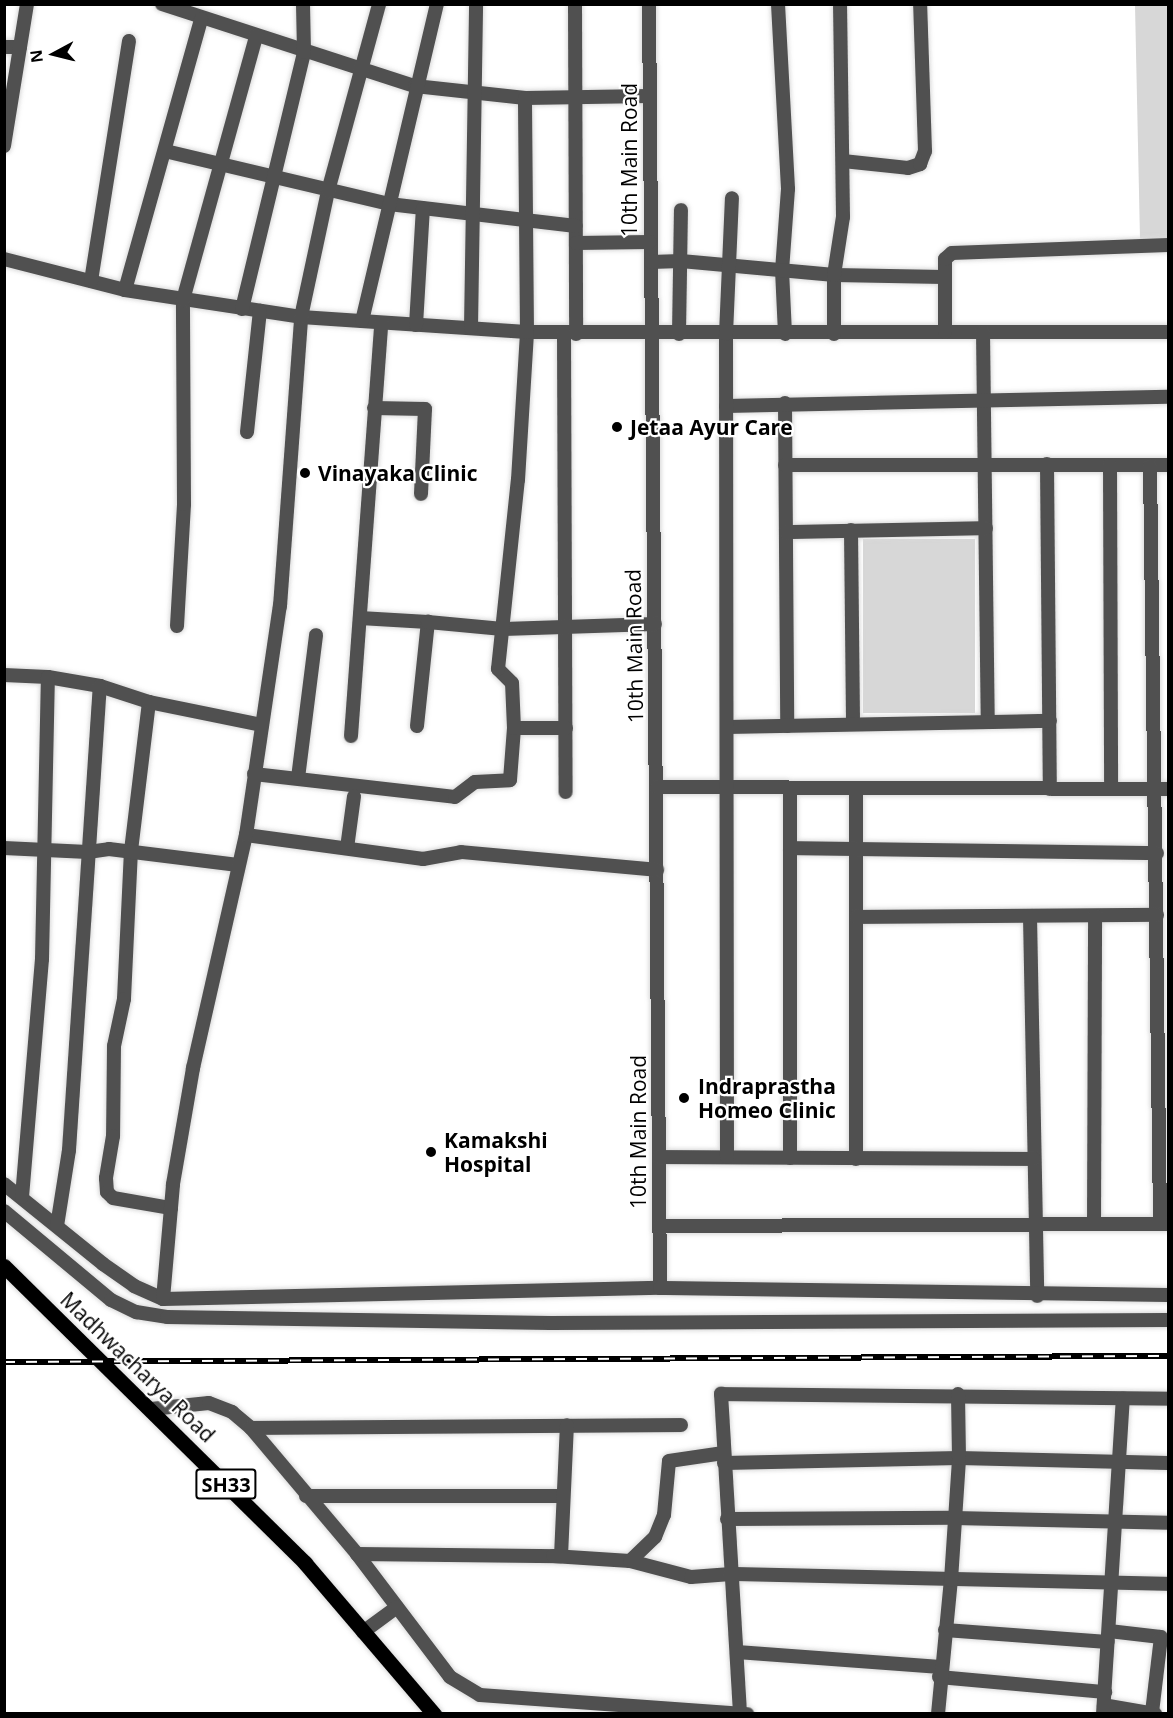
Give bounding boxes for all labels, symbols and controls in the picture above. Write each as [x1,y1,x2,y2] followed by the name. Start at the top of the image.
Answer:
[24,24,84,84] north arrow
[24,48,48,64] text: N
[616,83,642,237] street label: 10th Main Road
[630,414,793,440] place label: Jetaa Ayur Care
[608,418,626,436] marker: Jetaa Ayur Care
[318,460,478,486] place label: Vinayaka Clinic
[296,464,314,482] marker: Vinayaka Clinic
[620,569,648,723] street label: 10th Main Road
[625,1055,651,1209] street label: 10th Main Road
[698,1073,836,1123] place label: Indraprastha Homeo Clinic
[675,1089,693,1107] marker: Indraprastha Homeo Clinic
[444,1127,548,1177] place label: Kamakshi Hospital
[422,1143,440,1161] marker: Kamakshi Hospital
[55,1287,221,1447] street label: Madhwacharya Road
[194,1467,258,1501] road number: SH33

